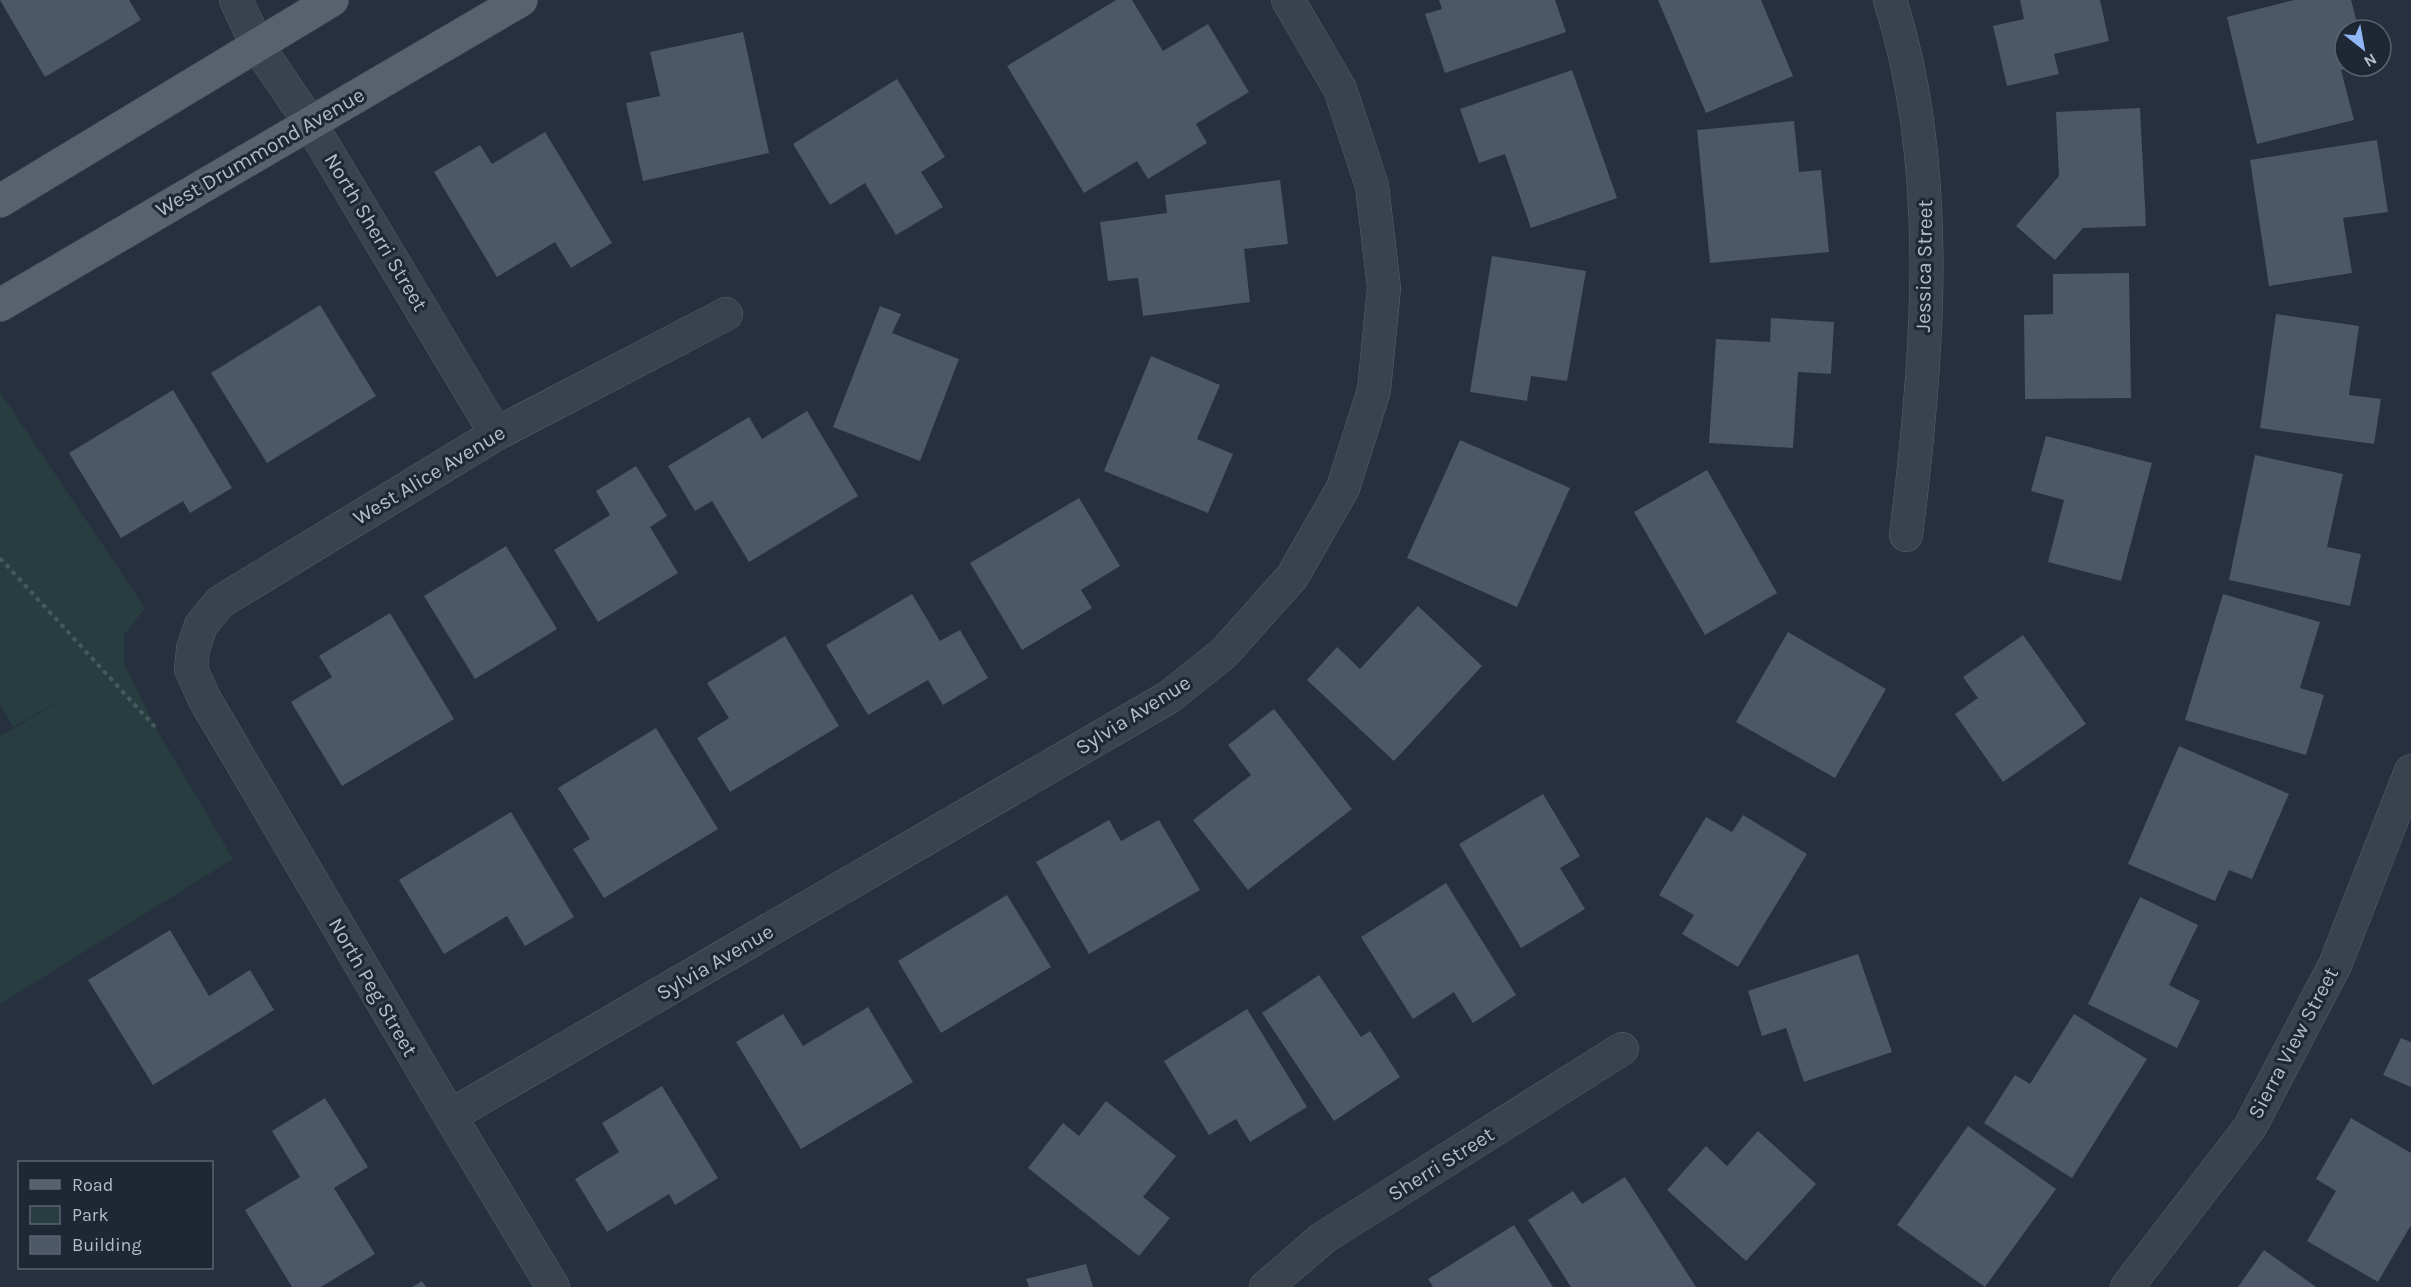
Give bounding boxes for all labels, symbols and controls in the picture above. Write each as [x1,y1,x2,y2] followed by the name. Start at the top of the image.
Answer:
[2333,18,2393,78] north arrow
[2361,49,2380,72] text: N
[151,82,369,222] street label: West Drummond Avenue
[320,149,432,315] street label: North Sherri Street
[1911,199,1937,333] street label: Jessica Street
[349,420,509,530] street label: West Alice Avenue
[1071,670,1195,760] street label: Sylvia Avenue
[324,913,422,1061] street label: North Peg Street
[652,919,778,1005] street label: Sylvia Avenue
[2243,963,2343,1123] street label: Sierra View Street
[1384,1122,1498,1206] street label: Sherri Street
[18,1161,213,1269] legend
[72,1174,113,1196] text: Road
[72,1204,109,1226] text: Park
[72,1234,142,1256] text: Building

